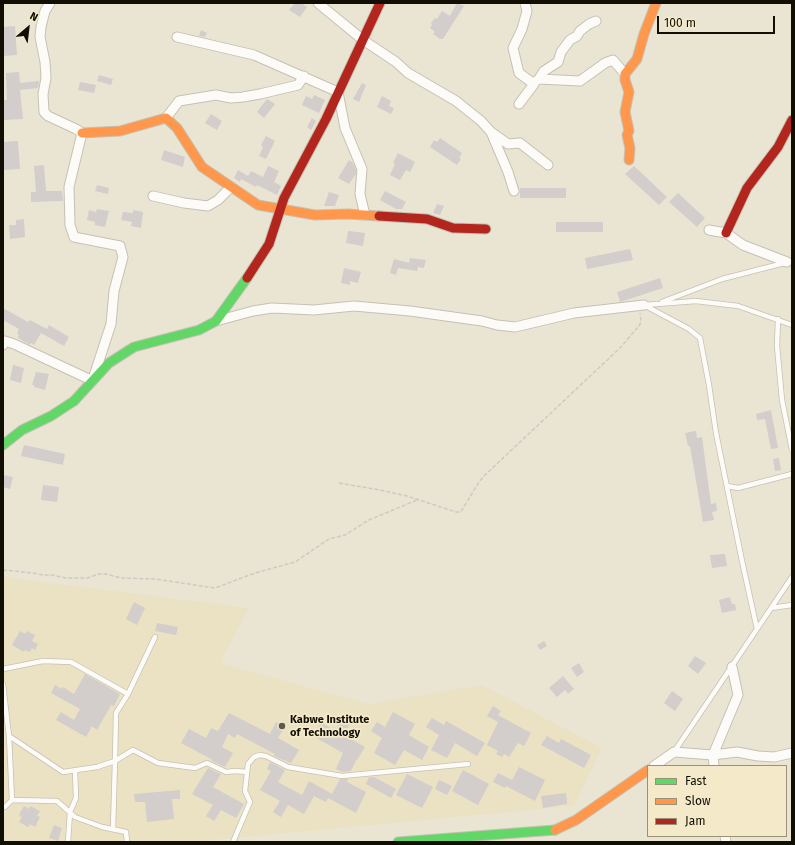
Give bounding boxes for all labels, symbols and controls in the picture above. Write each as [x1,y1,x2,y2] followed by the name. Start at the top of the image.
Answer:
[8,8,48,48] north arrow
[659,8,777,34] scale bar
[28,10,40,24] text: N
[664,16,696,30] text: 100 m
[290,713,369,739] place label: Kabwe Institute of Technology
[277,721,287,731] marker: Kabwe Institute of Technology
[647,765,787,837] legend
[685,774,707,788] text: Fast
[685,794,711,808] text: Slow
[685,814,705,828] text: Jam

